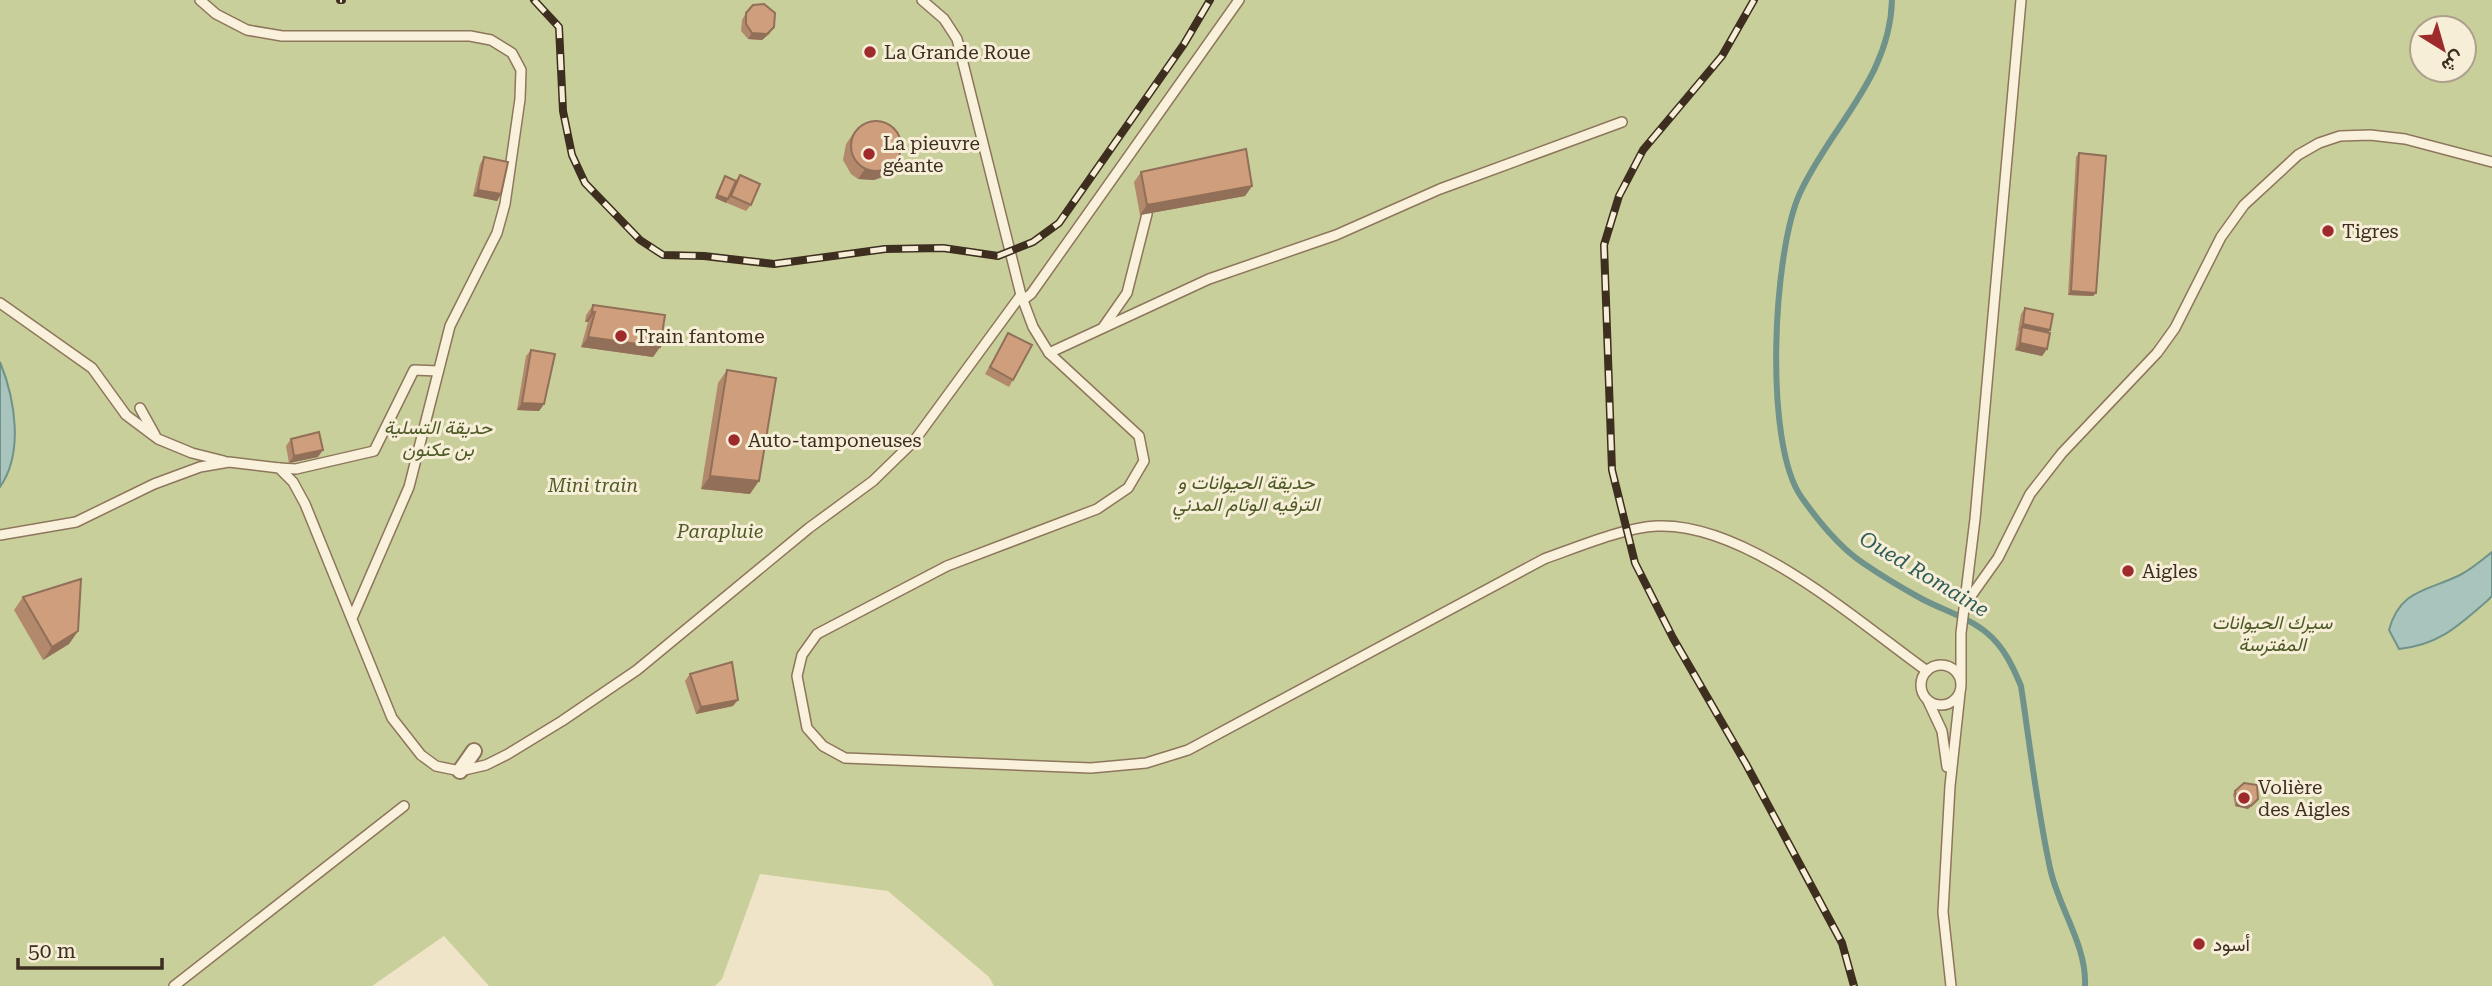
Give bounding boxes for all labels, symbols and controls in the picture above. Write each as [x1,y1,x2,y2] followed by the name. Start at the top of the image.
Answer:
[2408,14,2478,84] north arrow
[884,41,1030,64] place label: La Grande Roue
[862,44,878,60] marker: La Grande Roue
[2437,46,2469,78] text: ش
[883,132,980,177] place label: La pieuvre géante
[861,146,877,162] marker: La pieuvre géante
[2342,220,2399,243] place label: Tigres
[2320,223,2336,239] marker: Tigres
[635,325,765,348] place label: Train fantome
[613,328,629,344] marker: Train fantome
[384,416,493,461] park label: حديقة التسلية بن عكنون
[748,429,922,452] place label: Auto-tamponeuses
[726,432,742,448] marker: Auto-tamponeuses
[1173,471,1322,520] park label: حديقة الحيوانات و الترفيه الوئام المدني
[547,474,638,497] park label: Mini train
[676,520,764,543] park label: Parapluie
[1855,526,1993,622] water label: Oued Romaine
[2142,560,2197,583] place label: Aigles
[2120,563,2136,579] marker: Aigles
[2212,611,2333,656] park label: سيرك الحيوانات المفترسة
[2258,776,2350,821] place label: Volière des Aigles
[2236,790,2252,806] marker: Volière des Aigles
[18,926,161,970] scale bar
[2213,933,2250,956] place label: أسود
[2191,936,2207,952] marker: أسود
[28,939,76,963] text: 50 m

